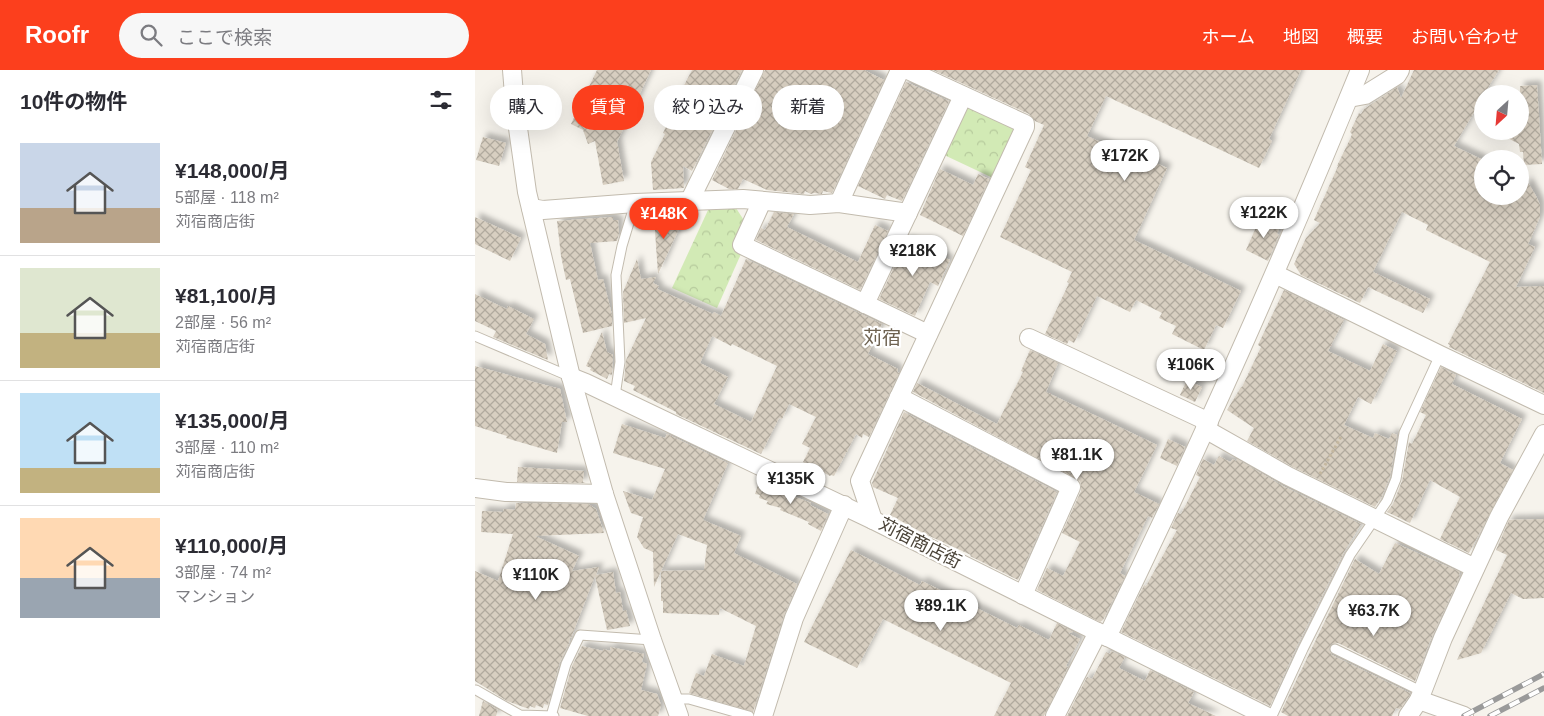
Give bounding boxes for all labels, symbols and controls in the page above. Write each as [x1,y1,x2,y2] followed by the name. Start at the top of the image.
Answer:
[119,13,469,58] search box
[25,21,89,48] text: Roofr
[137,21,165,49] icon: search
[177,27,272,48] text: ここで検索
[1202,27,1255,47] text: ホーム
[1283,27,1319,47] text: 地図
[1347,27,1383,47] text: 概要
[1411,27,1519,47] text: お問い合わせ
[490,85,562,130] chip: 購入
[572,85,644,130] chip: 賃貸
[654,85,762,130] chip: 絞り込み
[772,85,844,130] chip: 新着
[1474,85,1529,140] north arrow
[1474,85,1529,205] map controls
[427,86,455,114] icon: filters
[20,90,127,113] text: 10件の物件
[1090,140,1160,182] pin: ¥172K
[1101,147,1149,164] text: ¥172K
[1474,150,1529,205] button: locate
[175,159,289,182] text: ¥148,000/月
[60,163,120,223] icon: home
[175,189,279,206] text: 5部屋 · 118 m²
[1229,196,1299,239] pin: ¥122K
[629,198,699,240] pin: ¥148K
[1240,204,1288,221] text: ¥122K
[640,205,688,222] text: ¥148K
[175,213,255,230] text: 苅宿商店街
[878,234,948,277] pin: ¥218K
[889,242,937,259] text: ¥218K
[175,284,278,307] text: ¥81,100/月
[60,288,120,348] icon: home
[175,314,271,331] text: 2部屋 · 56 m²
[863,327,901,348] district label: 苅宿
[175,338,255,355] text: 苅宿商店街
[1156,348,1226,391] pin: ¥106K
[1167,356,1215,373] text: ¥106K
[175,409,289,432] text: ¥135,000/月
[60,413,120,473] icon: home
[1036,438,1118,481] pin: ¥81.1K
[175,439,279,456] text: 3部屋 · 110 m²
[1051,446,1103,463] text: ¥81.1K
[756,462,826,505] pin: ¥135K
[175,463,255,480] text: 苅宿商店街
[767,470,815,487] text: ¥135K
[875,514,965,572] street label: 苅宿商店街
[175,534,288,557] text: ¥110,000/月
[60,538,120,598] icon: home
[501,558,571,601] pin: ¥110K
[175,564,271,581] text: 3部屋 · 74 m²
[513,566,559,583] text: ¥110K
[175,588,255,605] text: マンション
[900,590,982,632] pin: ¥89.1K
[1333,594,1415,637] pin: ¥63.7K
[915,597,967,614] text: ¥89.1K
[1348,602,1400,619] text: ¥63.7K

